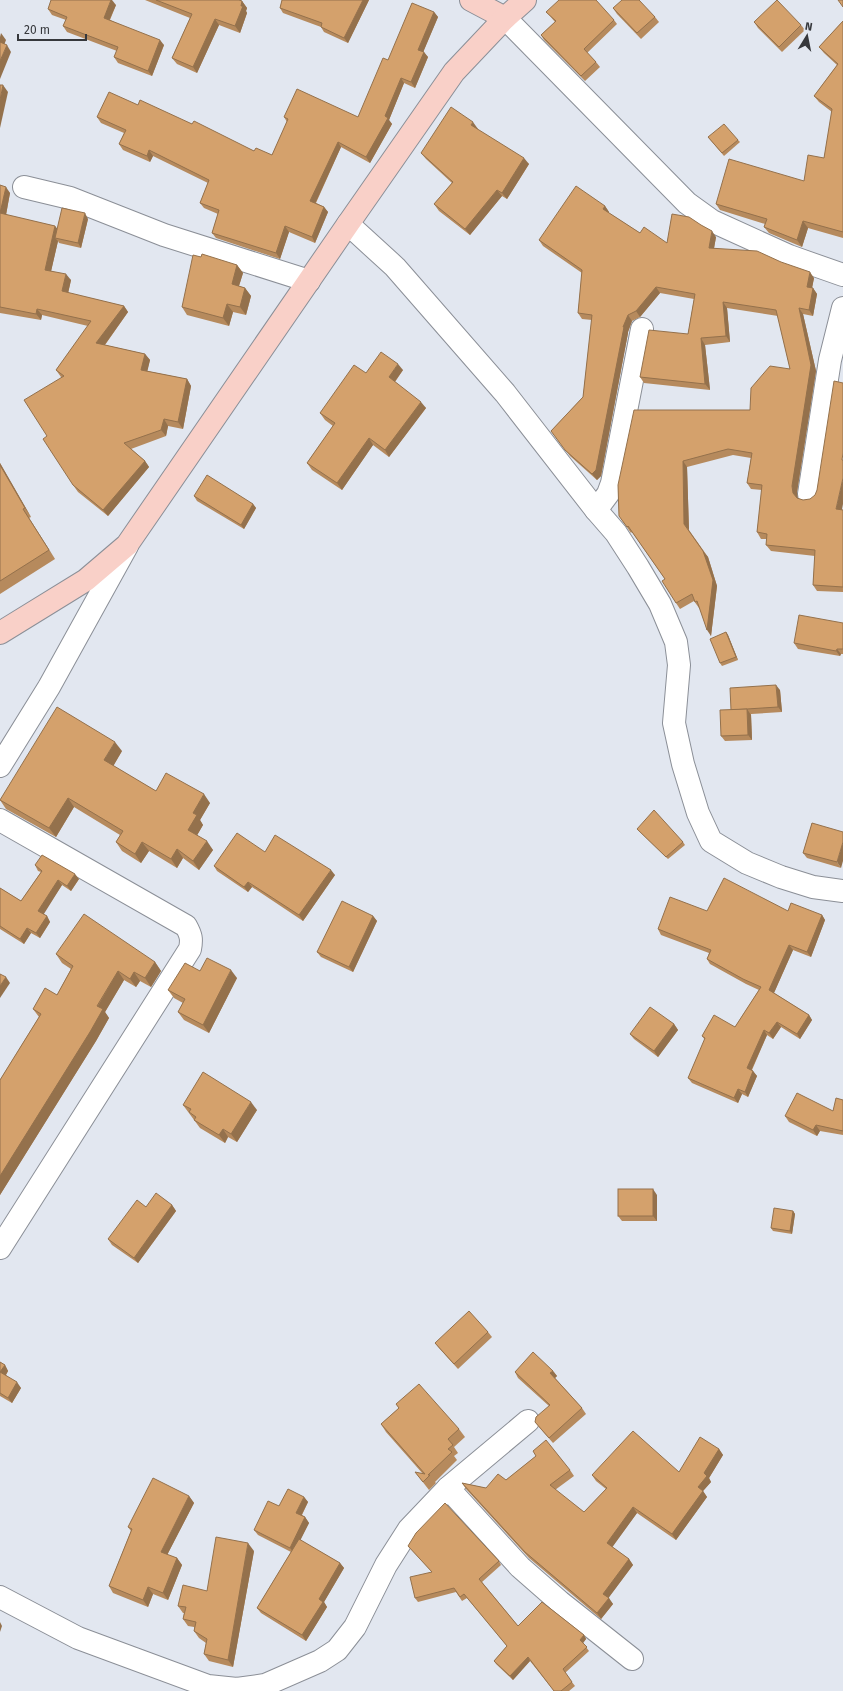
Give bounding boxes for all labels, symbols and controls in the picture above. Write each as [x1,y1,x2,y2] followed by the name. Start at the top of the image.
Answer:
[18,16,86,42] scale bar
[787,16,827,56] north arrow
[804,20,813,34] text: N
[24,23,50,37] text: 20 m

